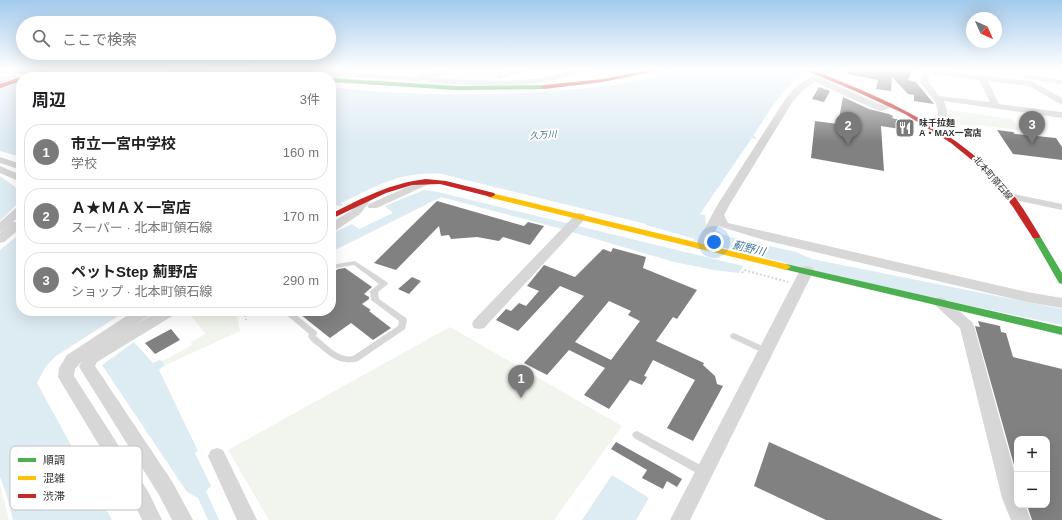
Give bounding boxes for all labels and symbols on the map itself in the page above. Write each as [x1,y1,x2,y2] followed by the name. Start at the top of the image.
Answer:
[966,12,1002,48] north arrow
[1019,111,1045,144] pin: 3
[835,112,861,145] pin: 2
[894,117,916,139] restaurant icon: 味千拉麺 A・MAX一宮店
[919,118,982,138] place label: 味千拉麺 A・MAX一宮店
[529,129,558,141] water label: 久万川
[972,154,1015,202] street label: 北本町領石線
[704,232,724,252] your location
[732,238,767,258] water label: 薊野川
[508,365,534,398] pin: 1
[10,446,142,510] legend
[43,454,65,466] text: 順調
[43,472,65,484] text: 混雑
[43,490,65,502] text: 渋滞

